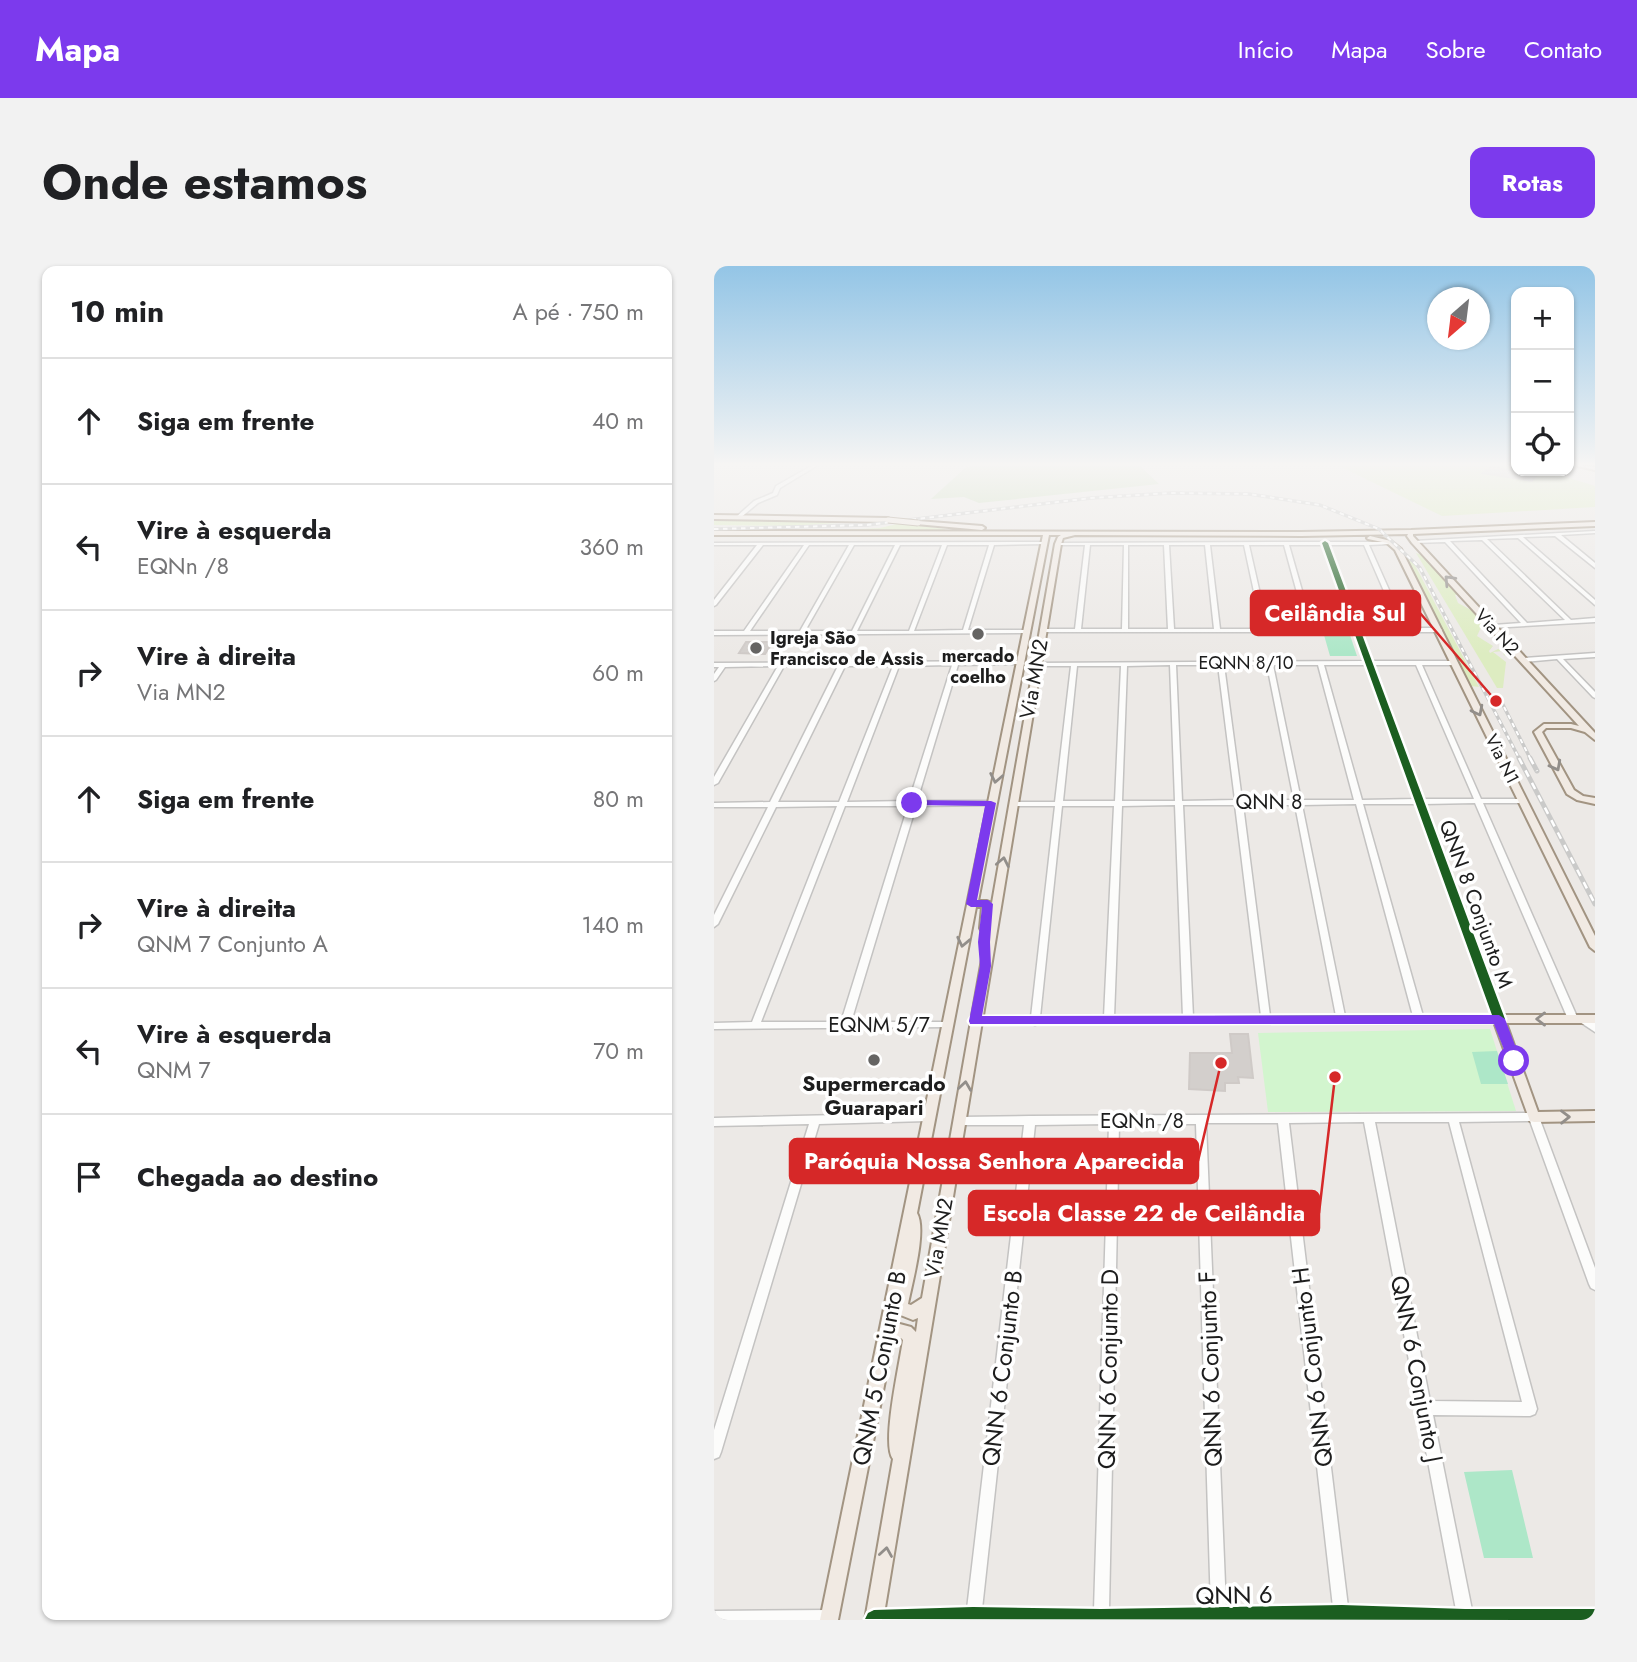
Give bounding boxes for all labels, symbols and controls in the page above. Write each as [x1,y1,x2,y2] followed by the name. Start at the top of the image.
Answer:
[35,26,120,73] text: Mapa
[1238,32,1293,67] text: Início
[1331,32,1388,67] text: Mapa
[1426,32,1486,67] text: Sobre
[1524,32,1602,67] text: Contato
[42,147,367,217] text: Onde estamos
[1470,147,1595,218] button: Rotas
[1427,287,1490,350] north arrow
[1511,287,1574,476] map controls
[1511,287,1574,350] button: +
[70,290,164,333] text: 10 min
[513,295,644,329] text: A pé · 750 m
[1511,350,1574,413] button: −
[70,402,108,440] icon: ahead
[137,402,314,440] text: Siga em frente
[592,404,644,438] text: 40 m
[1511,413,1574,476] button: locate
[137,511,332,549] text: Vire à esquerda
[70,528,108,566] icon: left
[580,530,644,564] text: 360 m
[137,549,229,583] text: EQNn /8
[1445,575,1458,588] one-way arrow
[1251,591,1420,635] callout: Ceilândia Sul
[1264,596,1406,630] text: Ceilândia Sul
[1469,603,1525,661] street label: Via N2
[770,625,924,672] place label: Igreja São Francisco de Assis
[970,626,986,642] marker: mercado coelho
[137,637,296,675] text: Vire à direita
[1012,637,1056,721] street label: Via MN2
[748,640,764,656] marker: Igreja São Francisco de Assis
[942,643,1015,690] place label: mercado coelho
[1198,650,1294,676] street label: EQNN 8/10
[70,654,108,692] icon: right
[592,656,644,690] text: 60 m
[137,675,226,709] text: Via MN2
[1470,704,1484,716] one-way arrow
[1478,730,1526,788] street label: Via N1
[1548,759,1562,771] one-way arrow
[989,772,1004,784] one-way arrow
[70,780,108,818] icon: ahead
[137,780,314,818] text: Siga em frente
[593,782,644,816] text: 80 m
[896,787,927,818] route end
[1236,787,1302,817] street label: QNN 8
[1432,816,1520,992] street label: QNN 8 Conjunto M
[995,856,1010,868] one-way arrow
[137,889,296,927] text: Vire à direita
[70,906,108,944] icon: right
[582,908,644,942] text: 140 m
[137,927,328,961] text: QNM 7 Conjunto A
[957,936,972,948] one-way arrow
[828,1010,930,1040] street label: EQNM 5/7
[1535,1011,1546,1027] one-way arrow
[137,1015,332,1053] text: Vire à esquerda
[70,1032,108,1070] icon: left
[593,1034,644,1068] text: 70 m
[1498,1045,1529,1076] route start
[866,1052,882,1068] marker: Supermercado Guarapari
[137,1053,211,1087] text: QNM 7
[802,1069,946,1123] place label: Supermercado Guarapari
[958,1080,973,1092] one-way arrow
[1100,1106,1184,1136] street label: EQNn /8
[1559,1109,1570,1124] one-way arrow
[790,1139,1198,1183] callout: Paróquia Nossa Senhora Aparecida
[804,1144,1184,1178] text: Paróquia Nossa Senhora Aparecida
[70,1158,108,1196] icon: arrive
[137,1158,378,1196] text: Chegada ao destino
[969,1191,1319,1235] callout: Escola Classe 22 de Ceilândia
[917,1196,961,1280] street label: Via MN2
[983,1196,1305,1230] text: Escola Classe 22 de Ceilândia
[1282,1265,1342,1469] street label: QNN 6 Conjunto H
[843,1268,915,1468] street label: QNM 5 Conjunto B
[973,1268,1031,1468] street label: QNN 6 Conjunto B
[1089,1269,1127,1469] street label: QNN 6 Conjunto D
[1189,1271,1231,1467] street label: QNN 6 Conjunto F
[1382,1273,1452,1465] street label: QNN 6 Conjunto J
[878,1546,893,1558] one-way arrow
[1195,1577,1273,1613] street label: QNN 6

